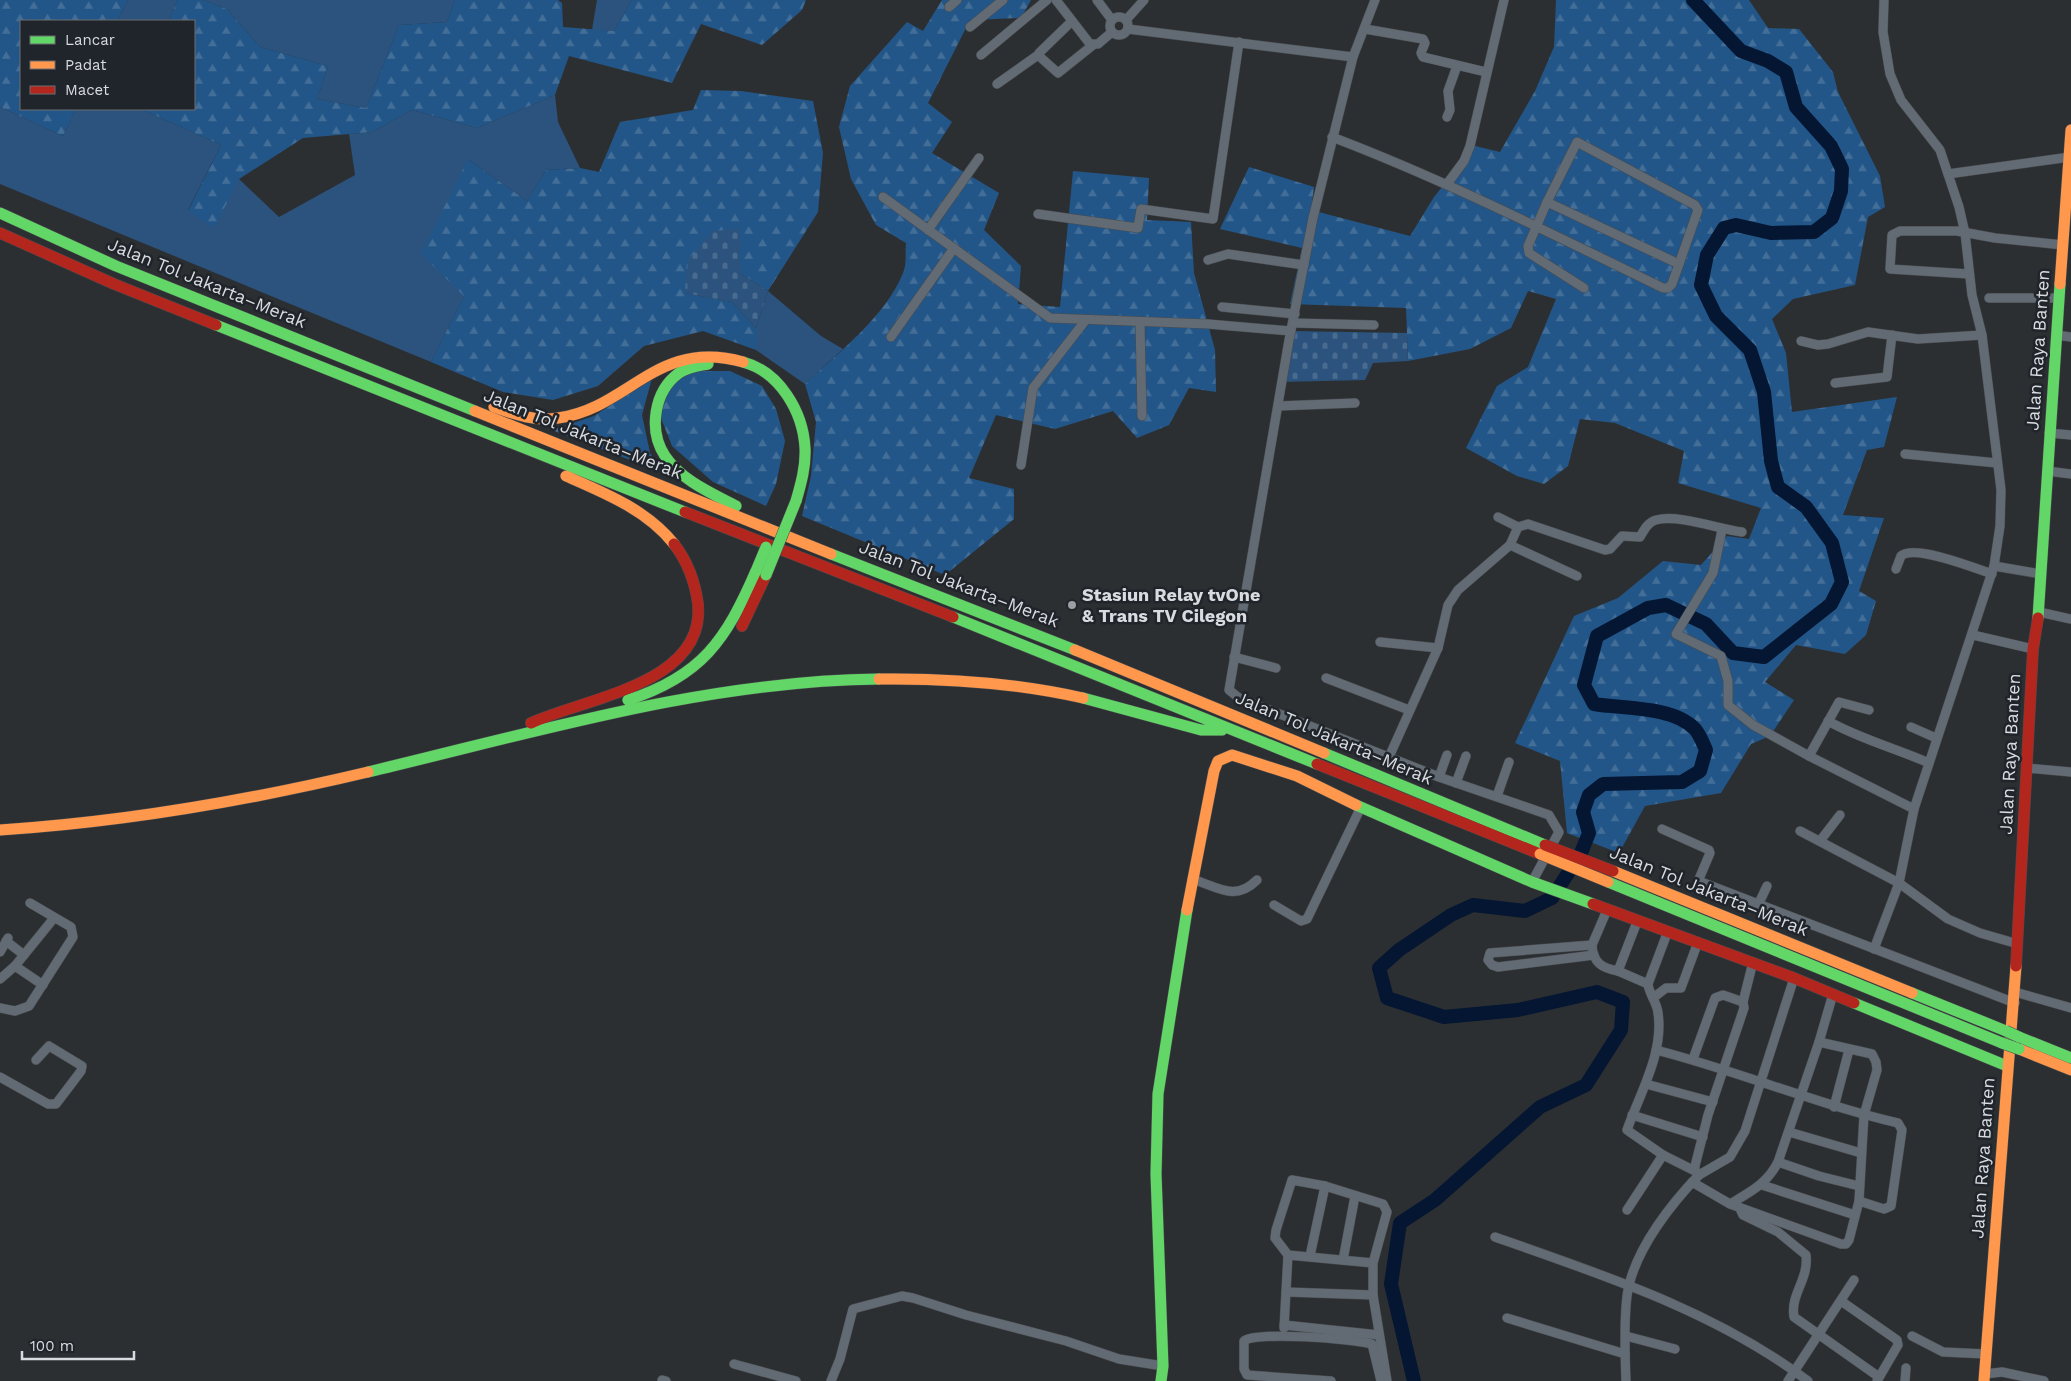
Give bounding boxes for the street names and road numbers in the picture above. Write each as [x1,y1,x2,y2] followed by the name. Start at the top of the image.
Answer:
[105,233,310,332] street label: Jalan Tol Jakarta–Merak
[2021,269,2054,431] street label: Jalan Raya Banten
[481,384,686,483] street label: Jalan Tol Jakarta–Merak
[856,536,1062,631] street label: Jalan Tol Jakarta–Merak
[1995,673,2024,835] street label: Jalan Raya Banten
[1232,686,1436,789] street label: Jalan Tol Jakarta–Merak
[1607,841,1812,940] street label: Jalan Tol Jakarta–Merak
[1966,1077,1999,1239] street label: Jalan Raya Banten

